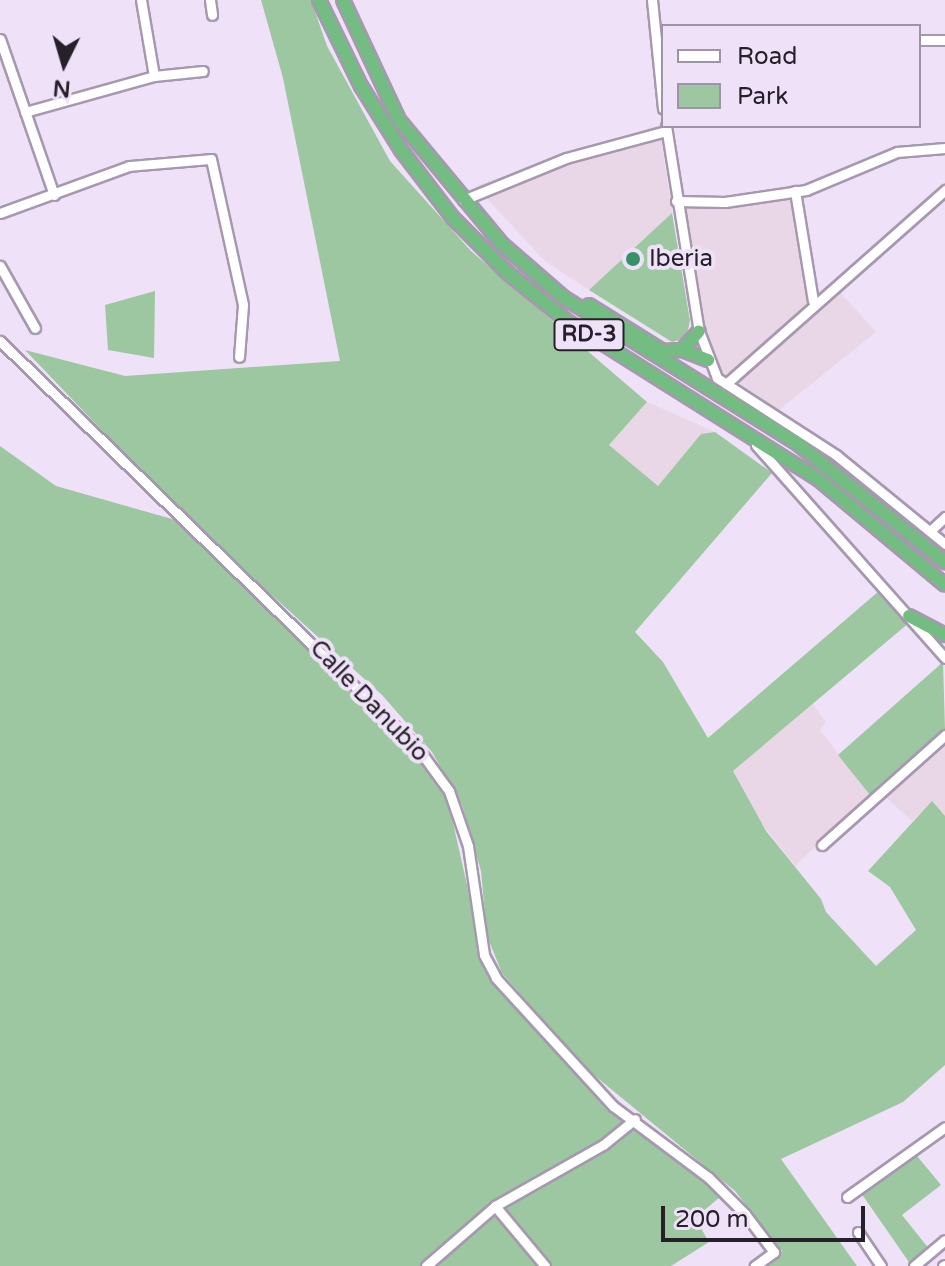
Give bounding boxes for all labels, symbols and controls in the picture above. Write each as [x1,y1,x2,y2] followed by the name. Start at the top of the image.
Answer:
[24,24,104,104] north arrow
[661,24,921,128] legend
[737,42,797,71] text: Road
[52,74,72,102] text: N
[737,82,788,111] text: Park
[649,245,713,273] place label: Iberia
[624,250,642,268] marker: Iberia
[553,317,625,353] road number: RD-3
[304,634,434,768] street label: Calle Danubio
[665,1190,869,1240] scale bar
[675,1205,749,1234] text: 200 m

